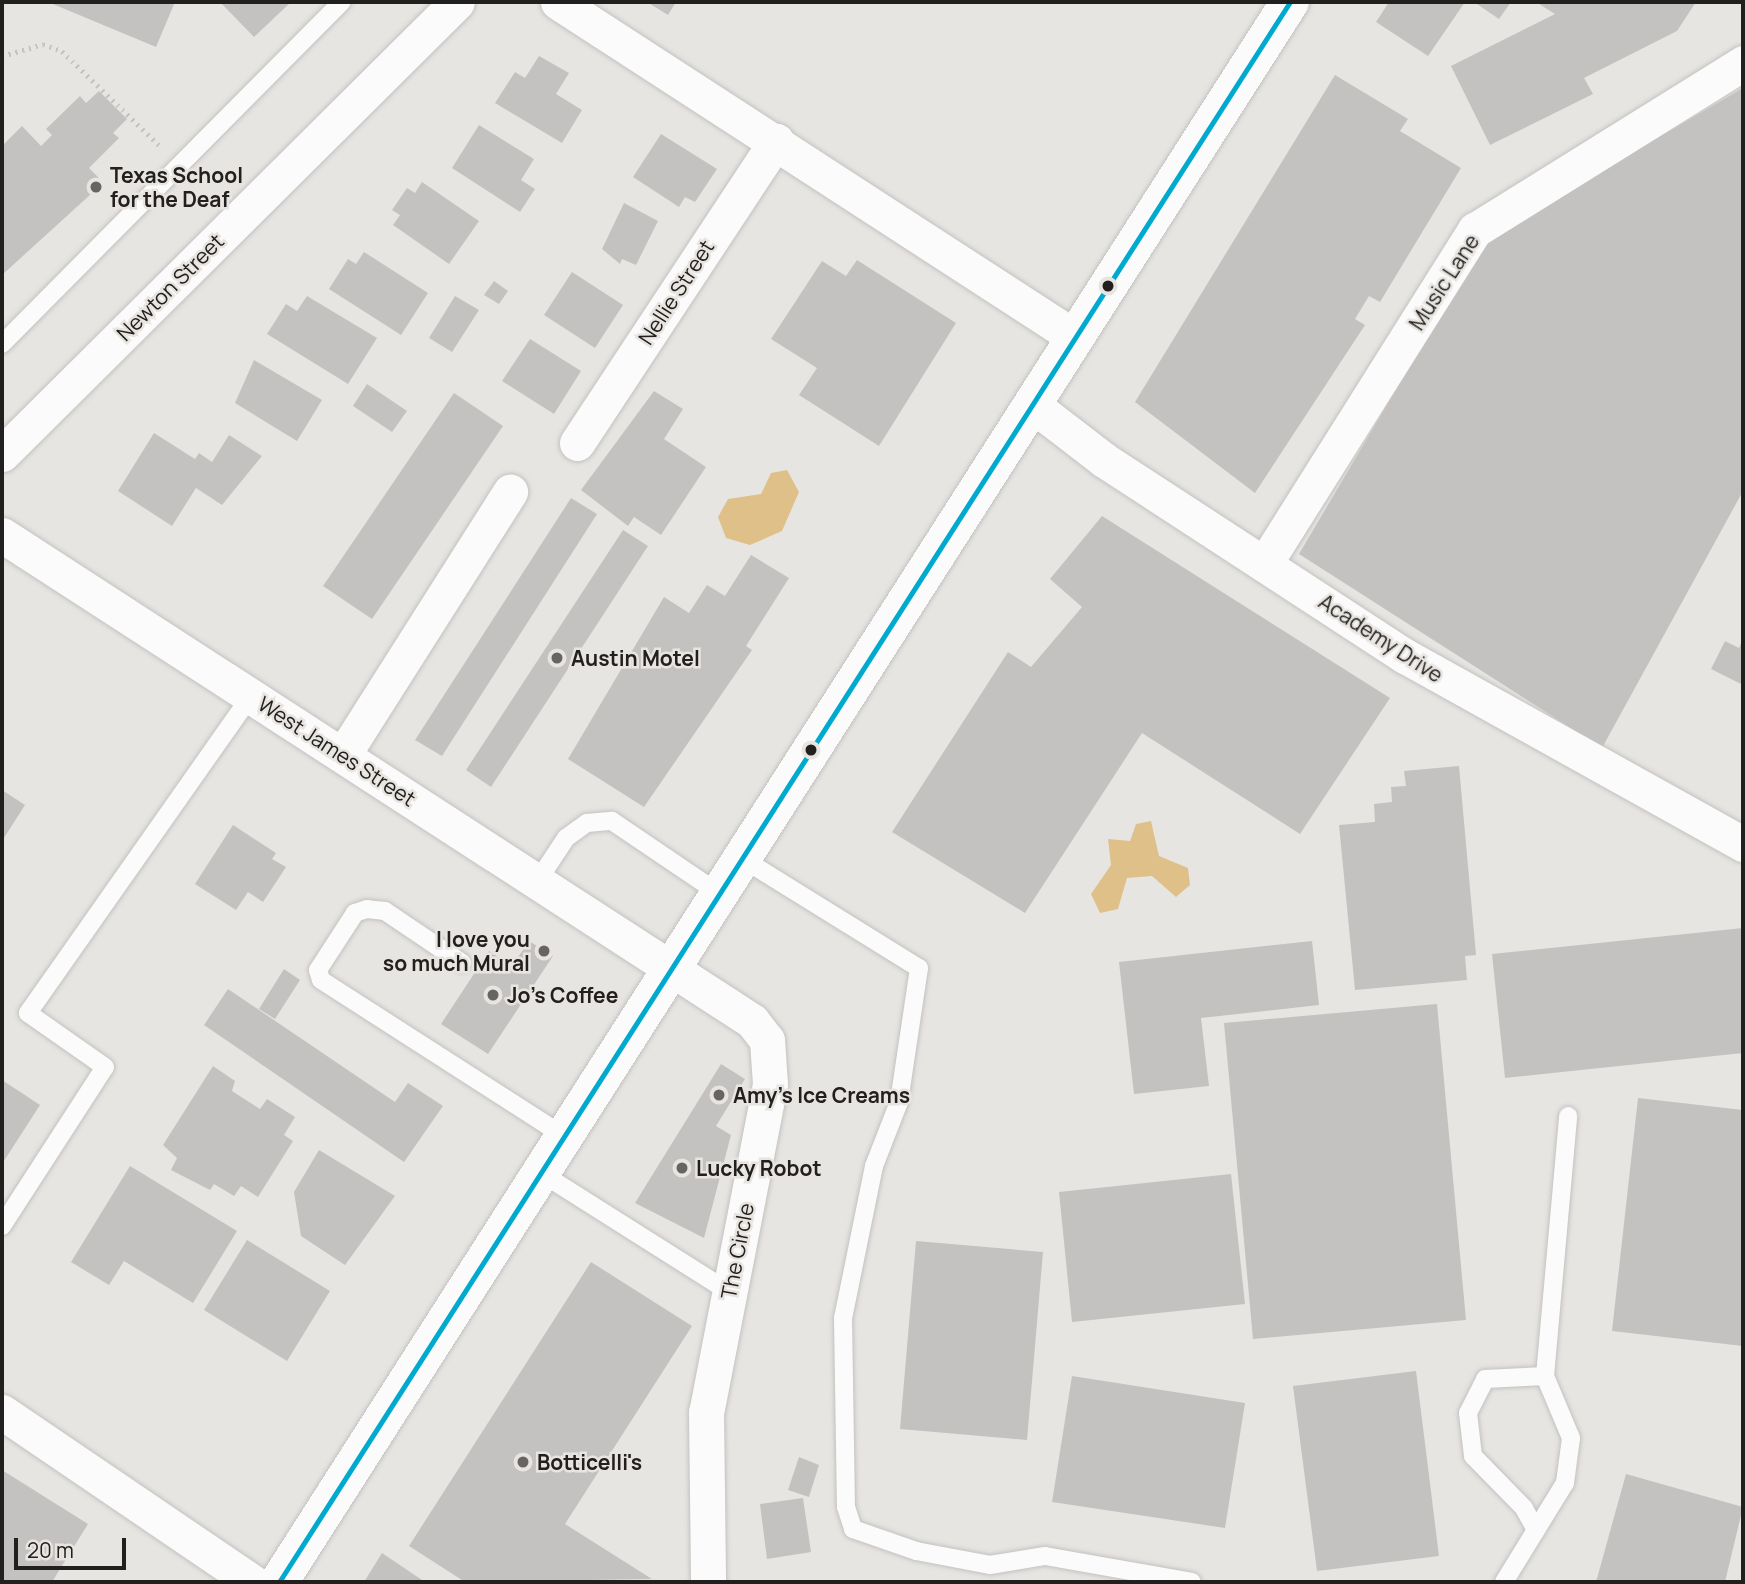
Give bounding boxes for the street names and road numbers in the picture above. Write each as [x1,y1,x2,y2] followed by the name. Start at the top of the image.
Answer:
[111,228,229,346] street label: Newton Street
[1404,229,1484,335] street label: Music Lane
[633,235,719,349] street label: Nellie Street
[1314,589,1448,687] street label: Academy Drive
[254,691,420,811] street label: West James Street
[715,1201,759,1301] street label: The Circle

